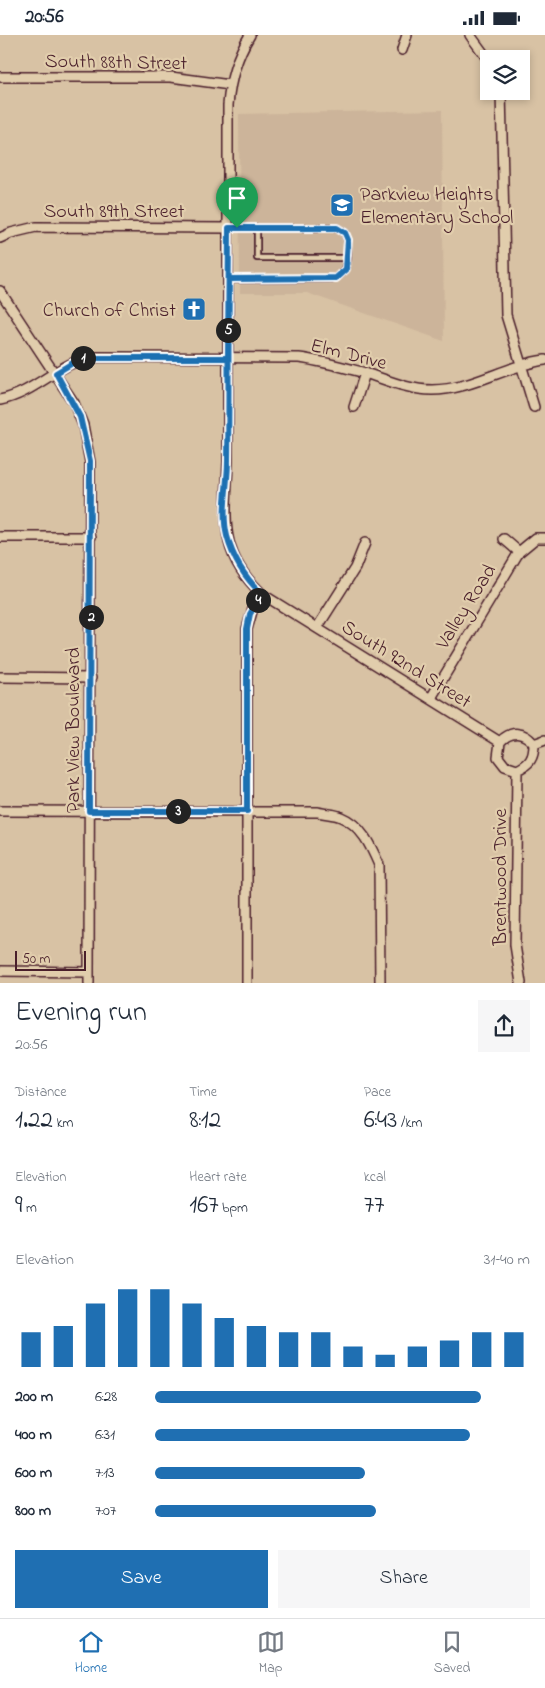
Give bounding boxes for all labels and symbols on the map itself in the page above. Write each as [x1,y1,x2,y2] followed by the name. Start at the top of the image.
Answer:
[44,48,188,79] street label: South 88th Street
[216,177,258,228] pin
[360,181,513,233] place label: Parkview Heights Elementary School
[329,192,355,218] school or university icon: Parkview Heights Elementary School
[44,198,185,227] street label: South 89th Street
[181,296,207,322] church icon: Church of Christ
[43,297,176,326] place label: Church of Christ
[216,317,240,343] pin: 5
[307,332,390,379] street label: Elm Drive
[70,345,96,371] pin: 1
[429,559,505,656] street label: Valley Road
[246,587,270,613] pin: 4
[78,605,104,629] pin: 2
[335,614,476,717] street label: South 92nd Street
[60,647,89,813] street label: Park View Boulevard
[166,799,190,823] pin: 3
[487,809,516,946] street label: Brentwood Drive
[15,948,86,971] scale bar

